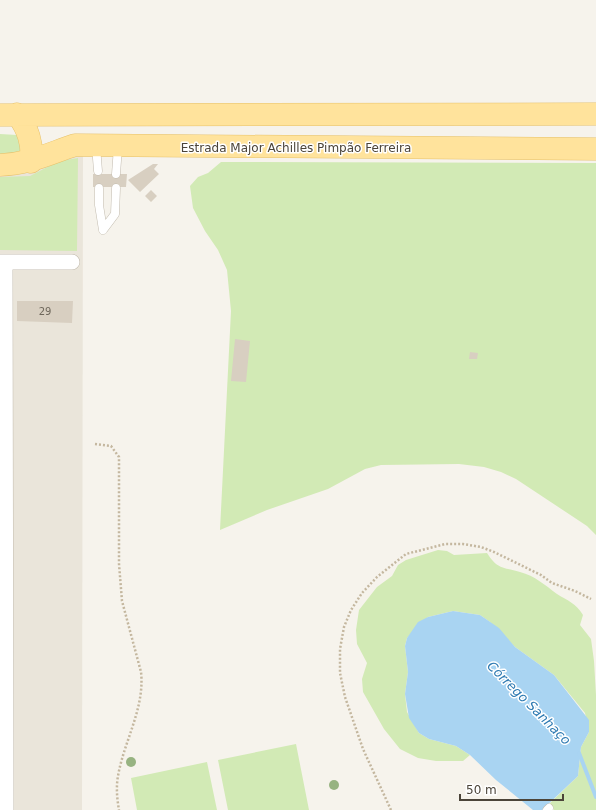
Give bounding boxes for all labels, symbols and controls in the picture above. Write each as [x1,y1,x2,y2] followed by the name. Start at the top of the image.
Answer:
[181,141,411,155] street label: Estrada Major Achilles Pimpão Ferreira
[39,306,51,317] house number: 29
[484,658,574,748] water label: Córrego Sanhaço
[460,776,563,802] scale bar
[466,783,497,797] text: 50 m

